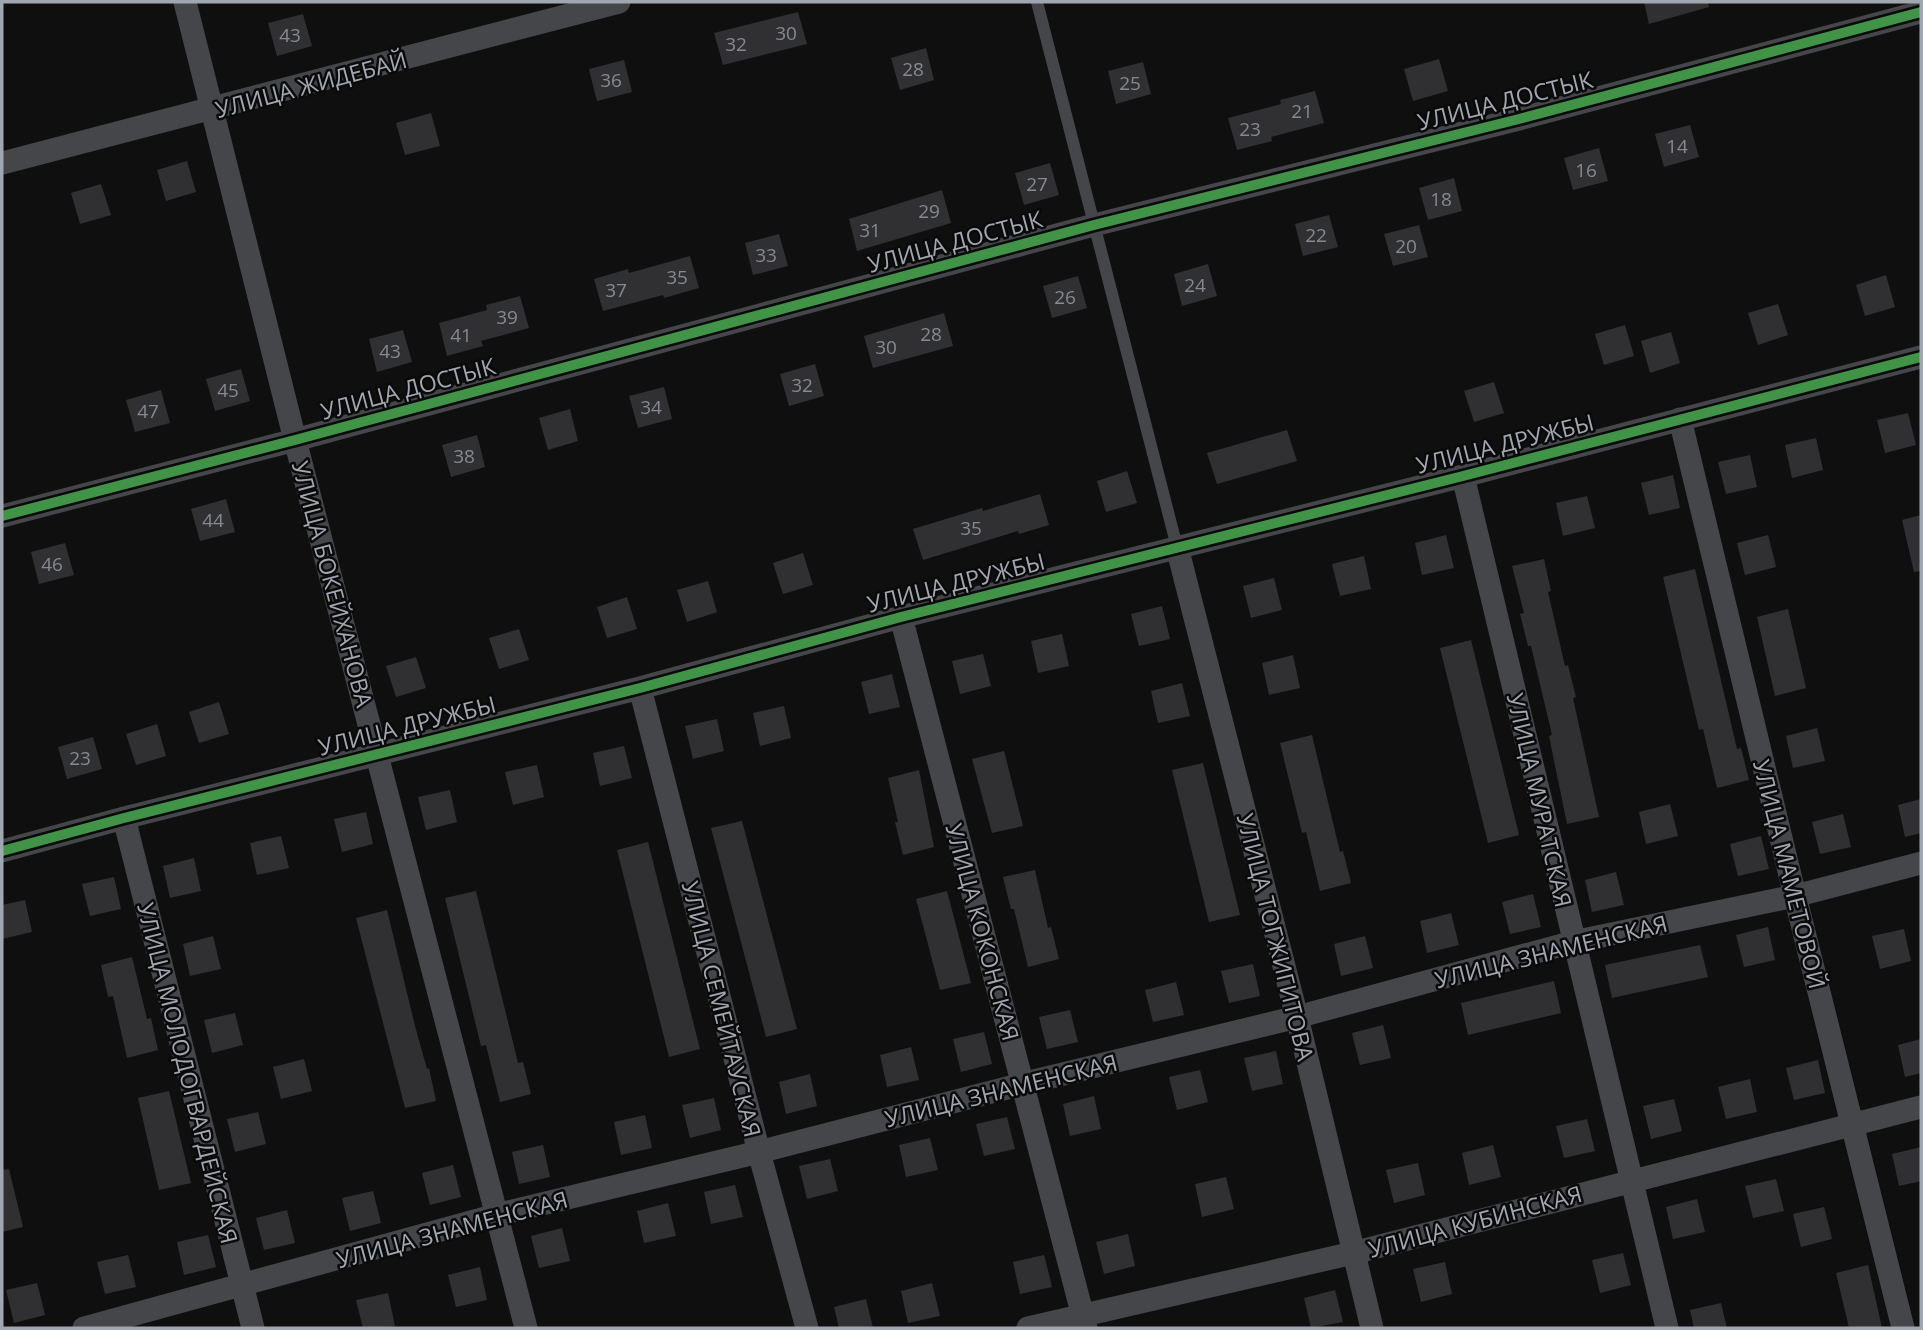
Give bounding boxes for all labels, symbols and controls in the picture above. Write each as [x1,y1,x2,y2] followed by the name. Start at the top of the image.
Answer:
[775,20,797,46] house number: 30
[279,22,301,48] house number: 43
[725,31,747,57] house number: 32
[212,43,410,125] street label: УЛИЦА ЖИДЕБАЙ
[902,56,924,82] house number: 28
[1414,63,1597,137] street label: УЛИЦА ДОСТЫК
[600,67,622,93] house number: 36
[1119,70,1141,96] house number: 25
[1291,98,1313,124] house number: 21
[1239,116,1261,142] house number: 23
[1666,133,1688,159] house number: 14
[1575,157,1597,183] house number: 16
[1026,171,1048,197] house number: 27
[1430,186,1452,212] house number: 18
[918,198,940,224] house number: 29
[864,202,1047,280] street label: УЛИЦА ДОСТЫК
[859,217,881,243] house number: 31
[1305,222,1327,248] house number: 22
[1395,233,1417,259] house number: 20
[755,242,777,268] house number: 33
[666,264,688,290] house number: 35
[1184,272,1206,298] house number: 24
[605,277,627,303] house number: 37
[1054,284,1076,310] house number: 26
[496,304,518,330] house number: 39
[920,321,942,347] house number: 28
[450,322,472,348] house number: 41
[875,334,897,360] house number: 30
[379,338,401,364] house number: 43
[317,349,500,427] street label: УЛИЦА ДОСТЫК
[791,372,813,398] house number: 32
[217,377,239,403] house number: 45
[640,394,662,420] house number: 34
[137,398,159,424] house number: 47
[1413,405,1597,481] street label: УЛИЦА ДРУЖБЫ
[453,443,475,469] house number: 38
[285,457,381,711] street label: УЛИЦА БОКЕЙХАНОВА
[202,507,224,533] house number: 44
[960,515,982,541] house number: 35
[864,544,1048,620] street label: УЛИЦА ДРУЖБЫ
[41,551,63,577] house number: 46
[315,687,499,763] street label: УЛИЦА ДРУЖБЫ
[1500,690,1580,910] street label: УЛИЦА МУРАТСКАЯ
[69,745,91,771] house number: 23
[1746,756,1834,992] street label: УЛИЦА МАМЕТОВОЙ
[1230,810,1322,1065] street label: УЛИЦА ТОГЖИГИТОВА
[939,820,1027,1044] street label: УЛИЦА КОКОНСКАЯ
[675,878,769,1140] street label: УЛИЦА СЕМЕЙТАУСКАЯ
[130,899,246,1247] street label: УЛИЦА МОЛОДОГВАРДЕЙСКАЯ
[1432,907,1670,995] street label: УЛИЦА ЗНАМЕНСКАЯ
[882,1046,1120,1134] street label: УЛИЦА ЗНАМЕНСКАЯ
[1365,1177,1585,1265] street label: УЛИЦА КУБИНСКАЯ
[333,1183,571,1275] street label: УЛИЦА ЗНАМЕНСКАЯ

